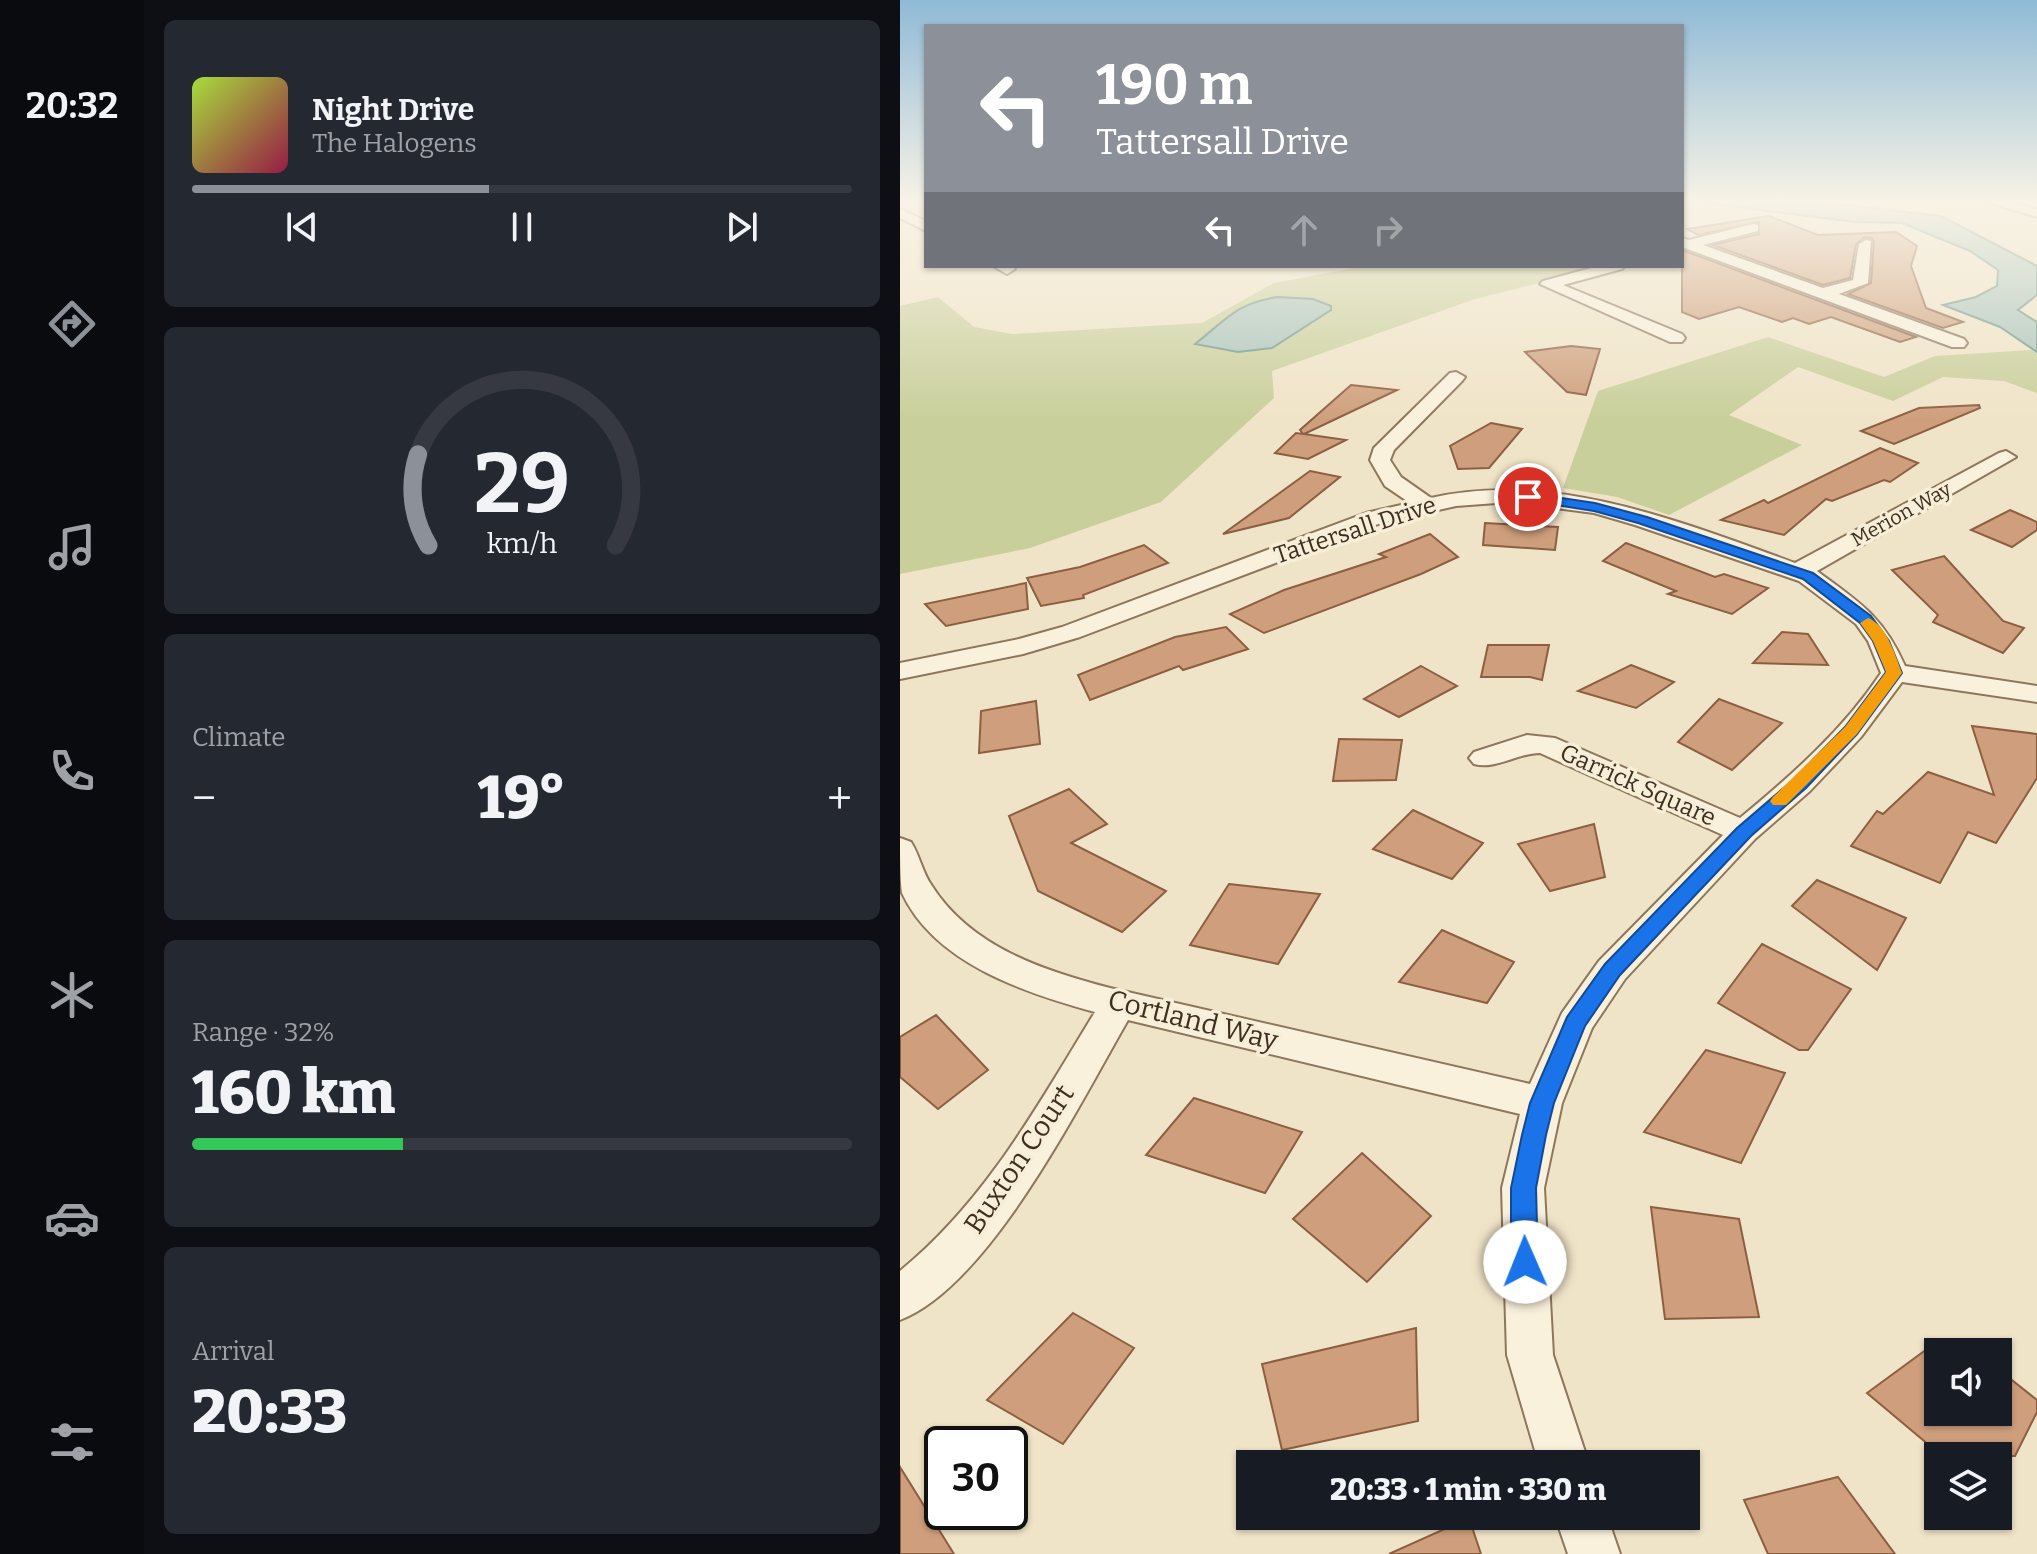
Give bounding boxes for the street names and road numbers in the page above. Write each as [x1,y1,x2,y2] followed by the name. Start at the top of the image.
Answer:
[1847,476,1956,551] street label: Merion Way
[1270,491,1440,569] street label: Tattersall Drive
[1556,738,1720,832] street label: Garrick Square
[1105,983,1282,1057] street label: Cortland Way
[957,1078,1081,1240] street label: Buxton Court

